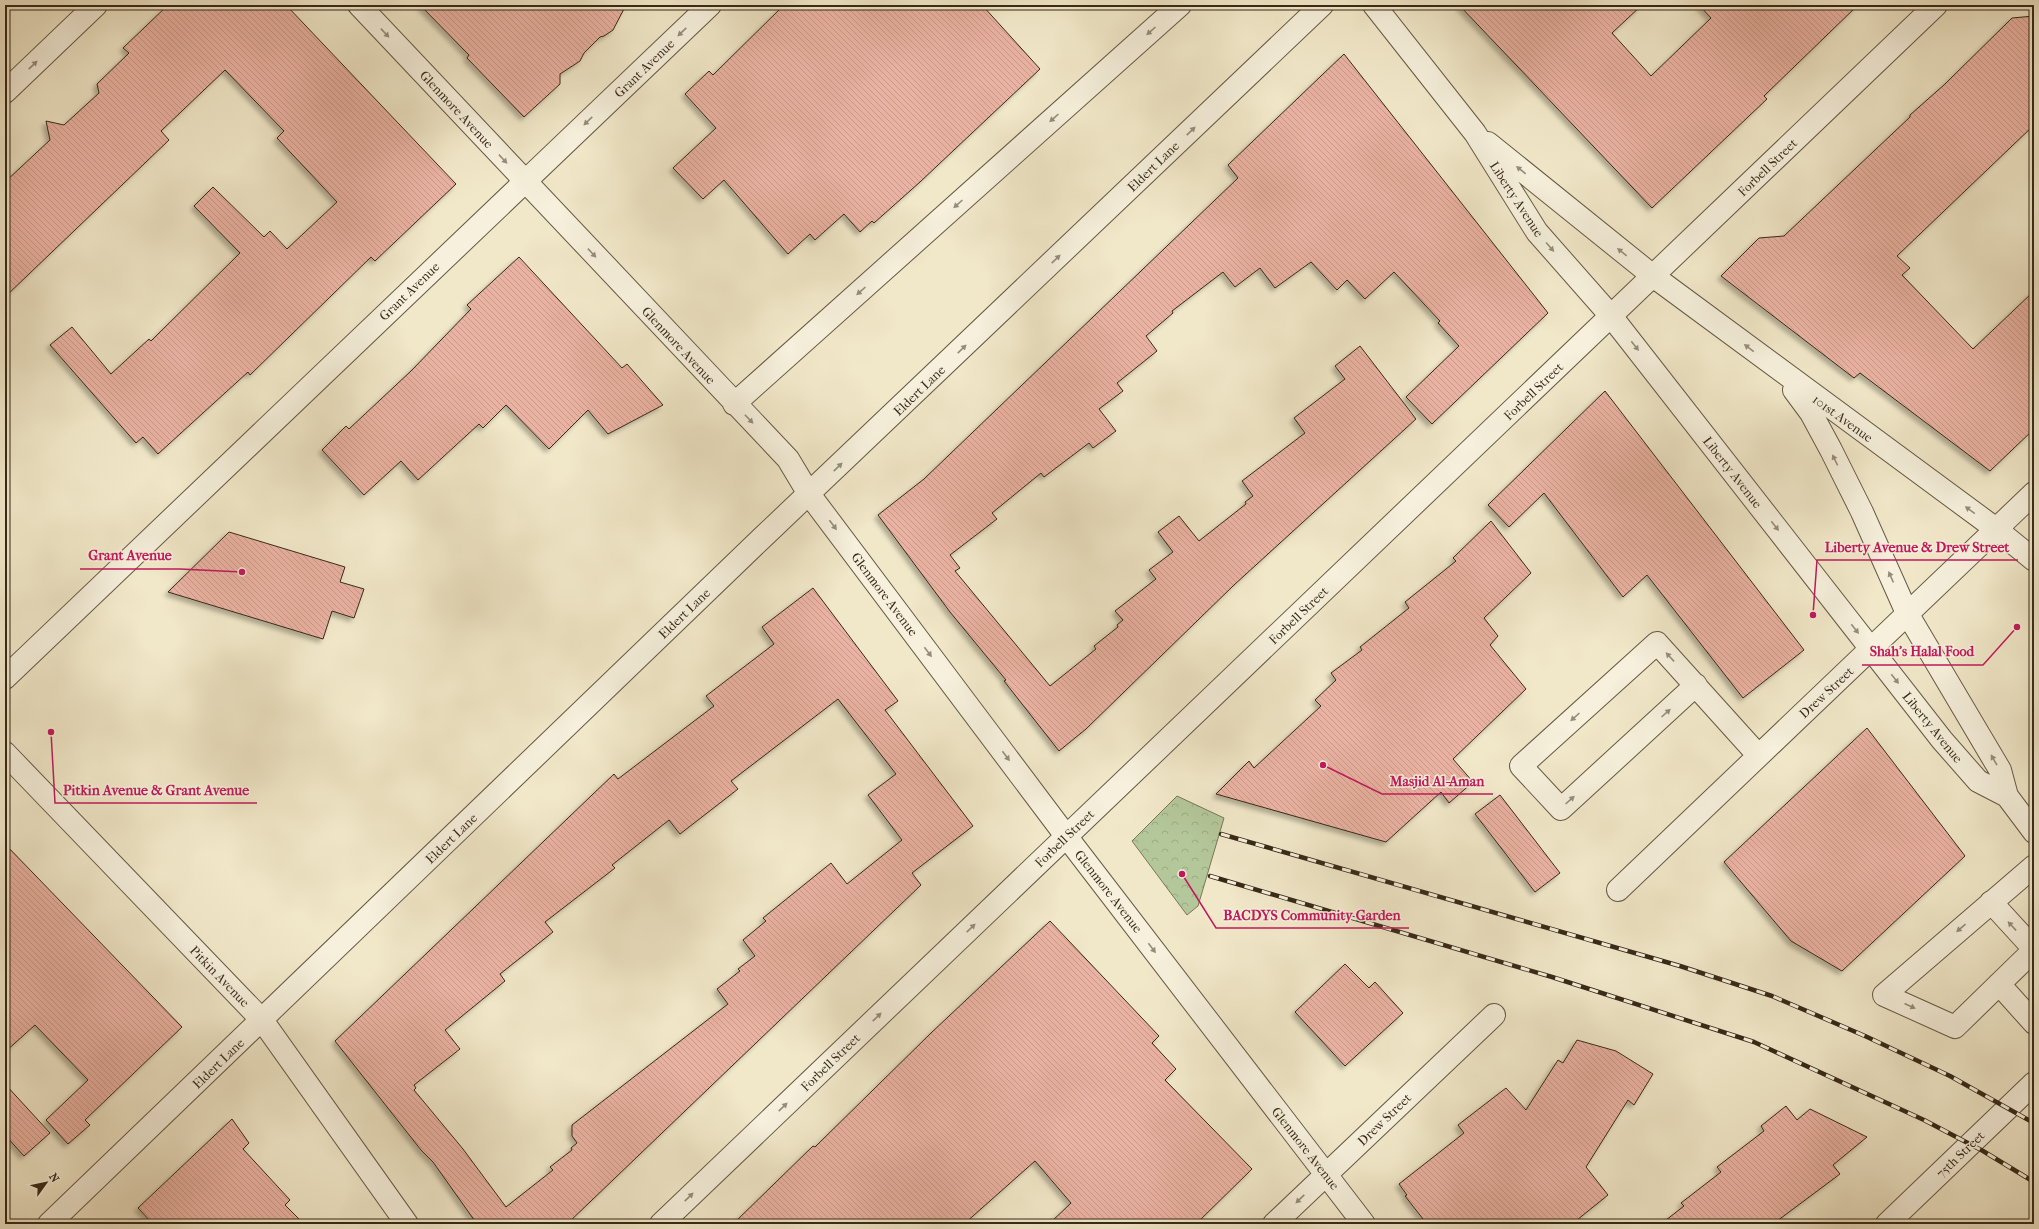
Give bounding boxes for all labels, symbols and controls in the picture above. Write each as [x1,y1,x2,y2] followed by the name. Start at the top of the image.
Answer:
[1147,26,1156,35] one-way arrow
[677,27,687,37] one-way arrow
[381,28,390,38] one-way arrow
[611,36,678,101] street label: Grant Avenue
[28,60,38,70] one-way arrow
[417,67,497,152] street label: Glenmore Avenue
[1049,113,1060,122] one-way arrow
[583,117,593,126] one-way arrow
[1186,126,1196,135] one-way arrow
[1735,135,1800,199] street label: Forbell Street
[1124,138,1183,195] street label: Eldert Lane
[499,154,508,164] one-way arrow
[1487,159,1547,240] street label: Liberty Avenue
[1515,166,1526,174] one-way arrow
[952,200,963,209] one-way arrow
[1545,242,1554,251] one-way arrow
[1616,248,1627,256] one-way arrow
[587,249,596,258] one-way arrow
[1051,254,1061,264] one-way arrow
[376,259,443,324] street label: Grant Avenue
[856,286,865,295] one-way arrow
[639,303,719,388] street label: Glenmore Avenue
[1631,341,1640,352] one-way arrow
[957,344,967,353] one-way arrow
[1744,344,1755,352] one-way arrow
[1501,359,1566,423] street label: Forbell Street
[890,362,949,419] street label: Eldert Lane
[1810,392,1876,446] street label: 101st Avenue
[744,414,754,424] one-way arrow
[1700,434,1766,512] street label: Liberty Avenue
[1832,454,1839,466] one-way arrow
[833,462,843,472] one-way arrow
[1964,506,1975,514] one-way arrow
[829,520,837,531] one-way arrow
[1771,521,1780,532] one-way arrow
[1817,534,2018,560] callout: Liberty Avenue & Drew Street
[1825,539,2010,556] text: Liberty Avenue & Drew Street
[80,543,180,569] callout: Grant Avenue
[88,547,172,564] text: Grant Avenue
[848,550,921,639] street label: Glenmore Avenue
[1888,571,1894,583] one-way arrow
[1266,583,1331,647] street label: Forbell Street
[655,585,714,642] street label: Eldert Lane
[1851,623,1859,634] one-way arrow
[1862,639,1983,665] callout: Shah's Halal Food
[1870,643,1976,660] text: Shah's Halal Food
[923,646,932,657] one-way arrow
[1665,652,1674,662] one-way arrow
[1796,663,1857,721] street label: Drew Street
[1891,674,1899,685] one-way arrow
[1899,689,1966,766] street label: Liberty Avenue
[1661,708,1671,717] one-way arrow
[1570,713,1580,722] one-way arrow
[1001,750,1010,761] one-way arrow
[1991,754,1998,766] one-way arrow
[1382,768,1493,794] callout: Masjid Al-Aman
[1389,773,1485,790] text: Masjid Al-Aman
[55,777,257,803] callout: Pitkin Avenue & Grant Avenue
[63,782,249,799] text: Pitkin Avenue & Grant Avenue
[1565,796,1576,805] one-way arrow
[1032,806,1097,870] street label: Forbell Street
[422,810,481,867] street label: Eldert Lane
[1072,847,1146,936] street label: Glenmore Avenue
[1216,902,1409,928] callout: BACDYS Community Garden
[1223,907,1402,924] text: BACDYS Community Garden
[2008,920,2017,931] one-way arrow
[966,923,976,932] one-way arrow
[1957,923,1966,932] one-way arrow
[187,943,253,1010] street label: Pitkin Avenue
[1148,943,1156,953] one-way arrow
[1905,1004,1917,1010] one-way arrow
[872,1013,882,1022] one-way arrow
[798,1030,863,1094] street label: Forbell Street
[189,1035,248,1092] street label: Eldert Lane
[1355,1090,1414,1149] street label: Drew Street
[778,1102,788,1112] one-way arrow
[1269,1104,1343,1193] street label: Glenmore Avenue
[1933,1128,1988,1181] street label: 75th Street
[26,1163,66,1203] north arrow
[46,1171,62,1185] text: N
[684,1192,694,1202] one-way arrow
[1295,1194,1305,1204] one-way arrow

